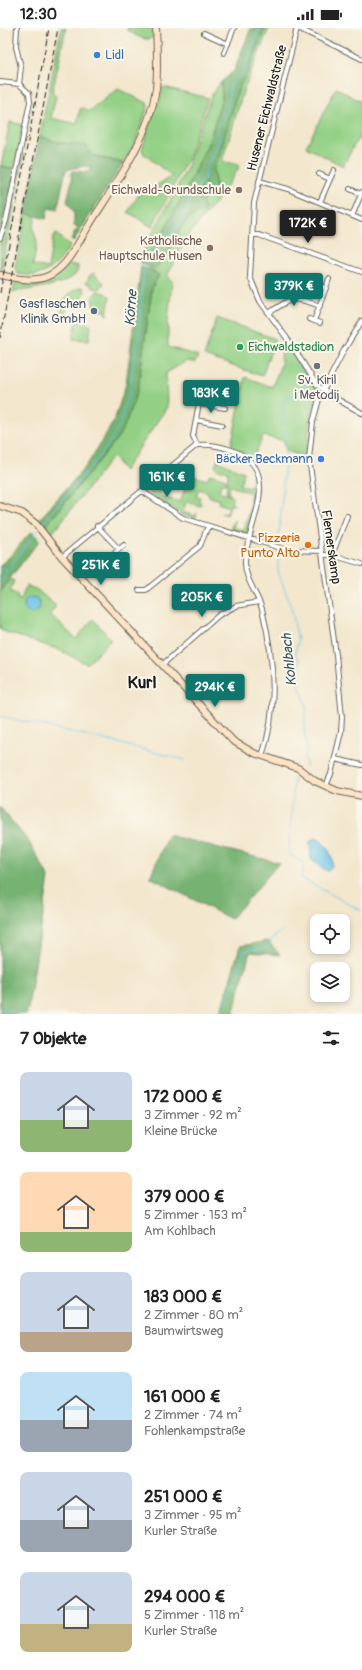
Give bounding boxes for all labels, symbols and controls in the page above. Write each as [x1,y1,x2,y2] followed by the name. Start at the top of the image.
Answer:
[20,5,57,24] text: 12:30
[244,43,291,173] street label: Husener Eichwaldstraße
[105,47,124,63] place label: Lidl
[92,50,102,60] marker: Lidl
[111,182,232,198] place label: Eichwald-Grundschule
[234,185,244,195] marker: Eichwald-Grundschule
[275,210,341,244] pin: 172K €
[289,215,327,231] text: 172K €
[99,233,203,264] place label: Katholische Hauptschule Husen
[205,243,215,253] marker: Katholische Hauptschule Husen
[261,273,327,307] pin: 379K €
[274,278,314,294] text: 379K €
[121,287,141,327] water label: Körne
[19,296,86,327] place label: Gasflaschen Klinik GmbH
[89,306,99,316] marker: Gasflaschen Klinik GmbH
[248,339,334,355] place label: Eichwaldstadion
[235,342,245,352] marker: Eichwaldstadion
[312,361,322,371] marker: Sv. Kiril i Metodij
[294,372,340,403] place label: Sv. Kiril i Metodij
[178,380,244,414] pin: 183K €
[192,385,230,401] text: 183K €
[216,451,313,467] place label: Bäcker Beckmann
[316,454,326,464] marker: Bäcker Beckmann
[134,464,200,498] pin: 161K €
[149,469,185,485] text: 161K €
[318,509,344,585] street label: Flemerskamp
[240,530,300,561] place label: Pizzeria Punto Alto
[303,540,313,550] marker: Pizzeria Punto Alto
[68,552,134,586] pin: 251K €
[82,557,120,573] text: 251K €
[169,584,235,618] pin: 205K €
[181,589,223,605] text: 205K €
[278,631,300,687] water label: Kohlbach
[128,672,156,693] district label: Kurl
[182,674,248,708] pin: 294K €
[195,679,235,695] text: 294K €
[310,914,350,1002] map controls
[310,914,350,954] button: locate
[310,962,350,1002] button: layers
[320,1027,342,1049] icon: filters
[20,1028,86,1049] text: 7 Objekte
[144,1086,223,1107] text: 172 000 €
[52,1088,100,1136] icon: home
[144,1107,242,1123] text: 3 Zimmer · 92 m²
[144,1123,217,1139] text: Kleine Brücke
[144,1186,225,1207] text: 379 000 €
[52,1188,100,1236] icon: home
[144,1207,247,1223] text: 5 Zimmer · 153 m²
[144,1223,216,1239] text: Am Kohlbach
[144,1286,222,1307] text: 183 000 €
[52,1288,100,1336] icon: home
[144,1307,243,1323] text: 2 Zimmer · 80 m²
[144,1323,223,1339] text: Baumwirtsweg
[144,1386,221,1407] text: 161 000 €
[52,1388,100,1436] icon: home
[144,1407,242,1423] text: 2 Zimmer · 74 m²
[144,1423,245,1439] text: Fohlenkampstraße
[144,1486,223,1507] text: 251 000 €
[52,1488,100,1536] icon: home
[144,1507,241,1523] text: 3 Zimmer · 95 m²
[144,1523,217,1539] text: Kurler Straße
[144,1586,226,1607] text: 294 000 €
[52,1588,100,1636] icon: home
[144,1607,244,1623] text: 5 Zimmer · 118 m²
[144,1623,217,1639] text: Kurler Straße

